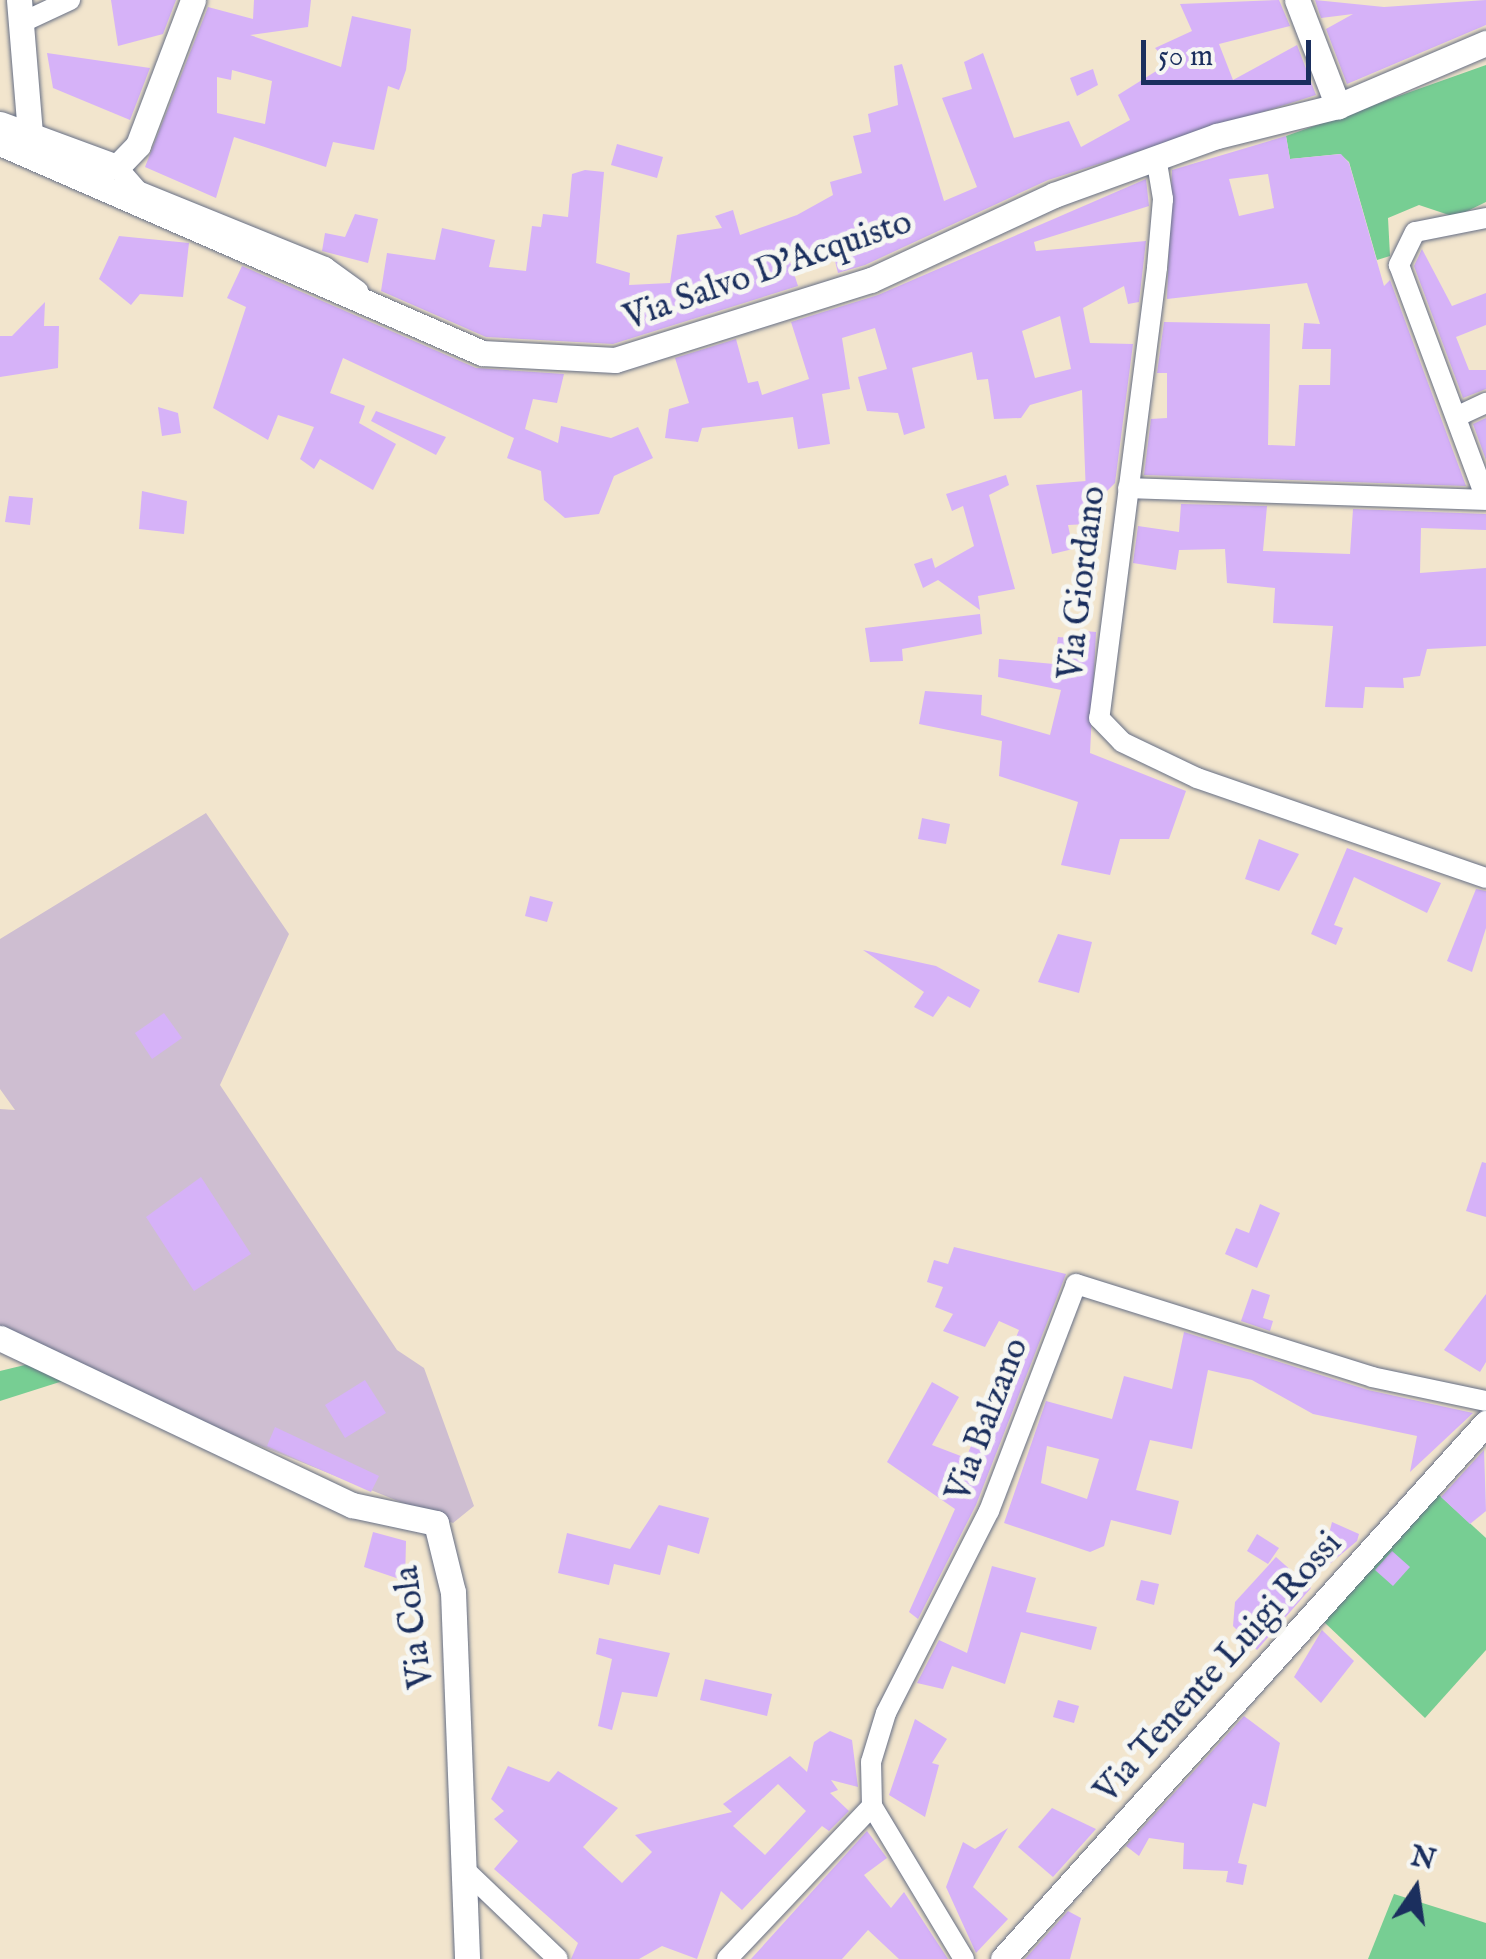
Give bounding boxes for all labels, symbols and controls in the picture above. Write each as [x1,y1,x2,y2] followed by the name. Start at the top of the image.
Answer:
[1146,20,1316,82] scale bar
[1158,38,1213,76] text: 50 m
[618,202,918,340] street label: Via Salvo D'Acquisto
[1050,484,1116,682] street label: Via Giordano
[938,1332,1038,1508] street label: Via Balzano
[1086,1524,1352,1812] street label: Via Tenente Luigi Rossi
[387,1563,443,1691] street label: Via Cola
[1366,1839,1466,1939] north arrow
[1407,1840,1439,1879] text: N

